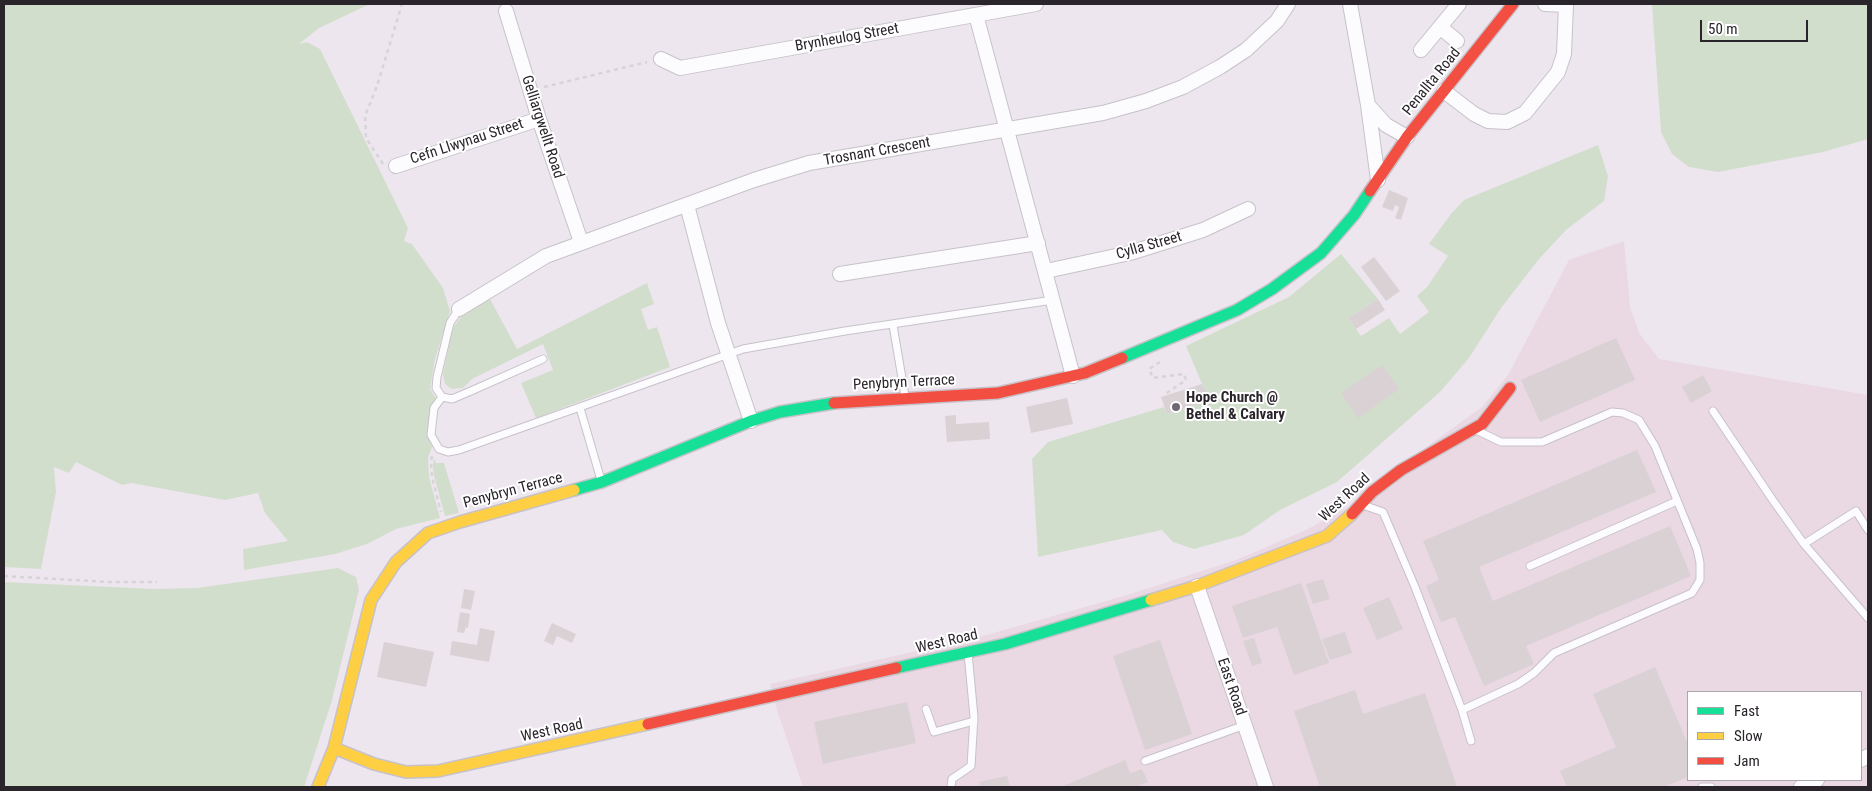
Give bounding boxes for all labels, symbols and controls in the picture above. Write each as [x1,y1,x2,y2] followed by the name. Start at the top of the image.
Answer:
[1702,10,1810,42] scale bar
[794,20,900,56] street label: Brynheulog Street
[1708,20,1738,38] text: 50 m
[1399,45,1465,119] street label: Penallta Road
[517,73,567,181] street label: Gelliargwellt Road
[408,115,526,169] street label: Cefn Llwynau Street
[822,134,932,170] street label: Trosnant Crescent
[1114,228,1184,264] street label: Cylla Street
[853,371,955,395] street label: Penybryn Terrace
[1186,389,1285,424] place label: Hope Church @ Bethel & Calvary
[1170,401,1182,413] marker: Hope Church @ Bethel & Calvary
[461,469,565,513] street label: Penybryn Terrace
[1316,470,1374,526] street label: West Road
[914,626,980,658] street label: West Road
[1213,656,1249,718] street label: East Road
[1687,691,1862,781] legend
[1734,702,1759,720] text: Fast
[519,716,585,746] street label: West Road
[1734,727,1763,745] text: Slow
[1734,752,1760,770] text: Jam

